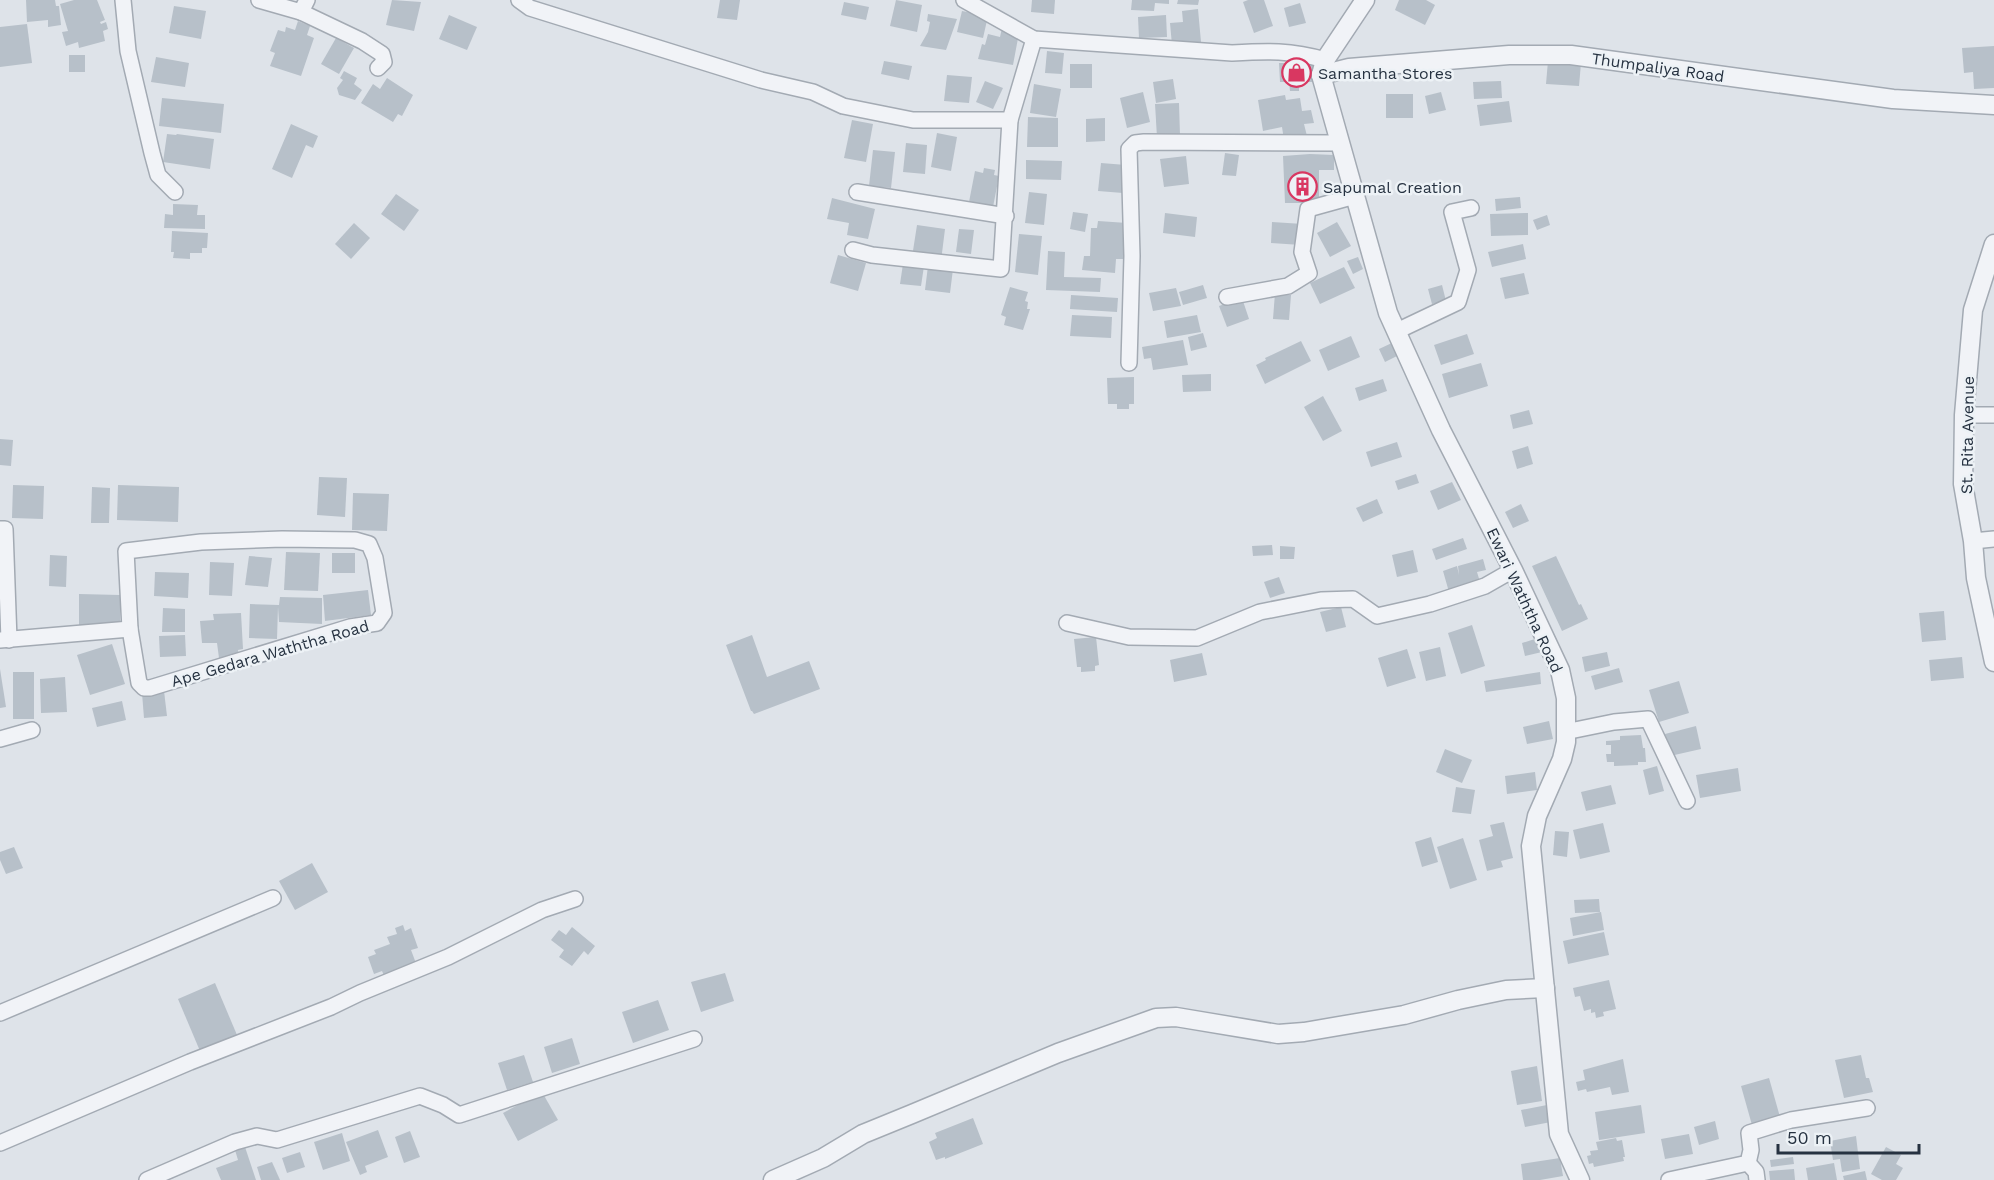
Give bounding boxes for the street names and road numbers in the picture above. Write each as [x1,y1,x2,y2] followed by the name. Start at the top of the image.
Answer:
[1590,49,1726,86] street label: Thumpaliya Road
[1957,376,1978,494] street label: St. Rita Avenue
[1483,525,1566,676] street label: Ewari Waththa Road
[169,616,371,691] street label: Ape Gedara Waththa Road

